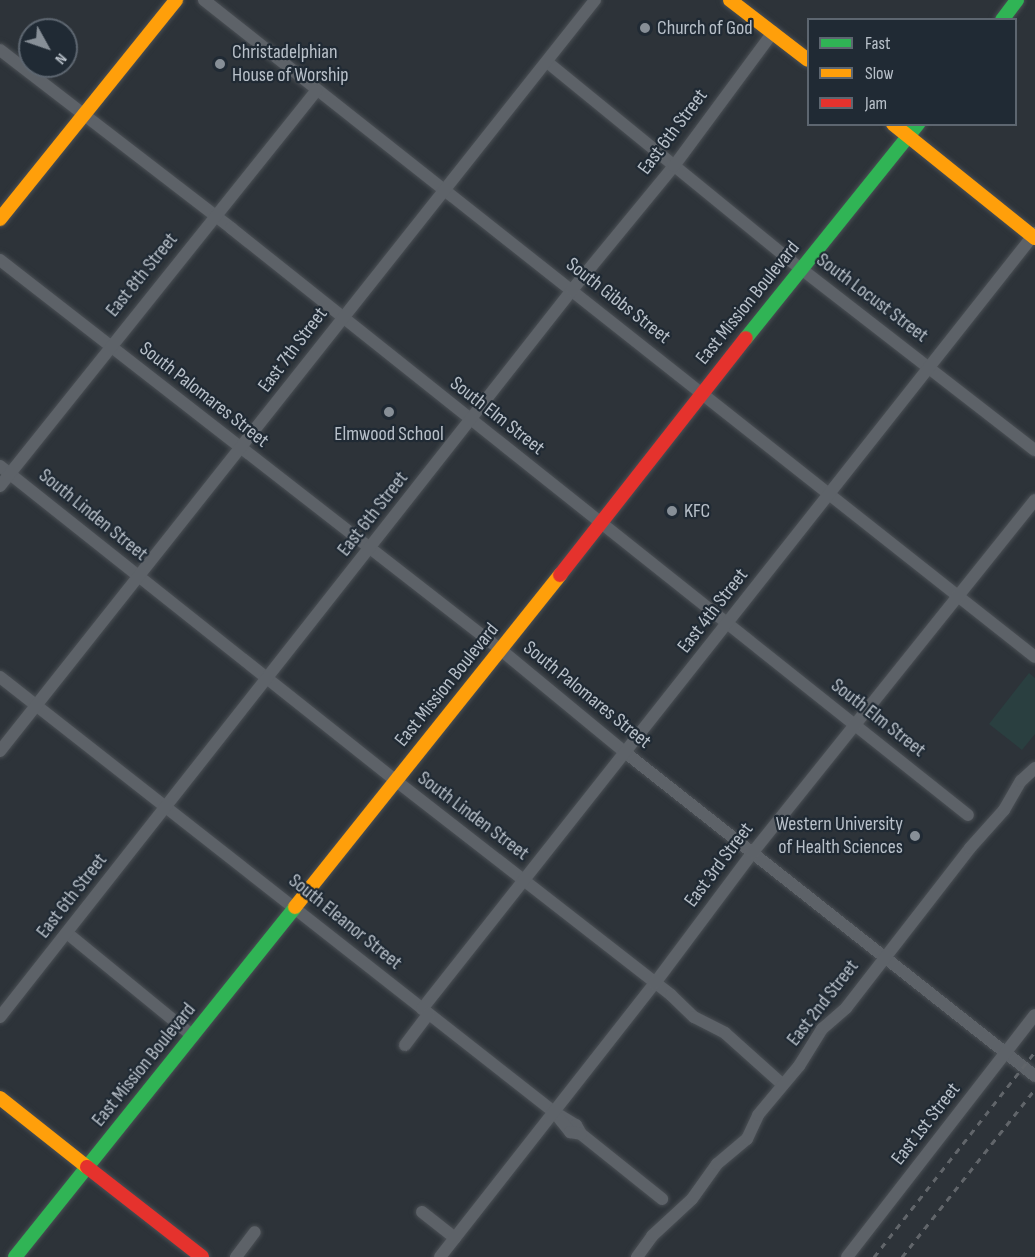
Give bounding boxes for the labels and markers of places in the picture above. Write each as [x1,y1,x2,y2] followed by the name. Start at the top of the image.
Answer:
[657,16,753,40] place label: Church of God
[638,21,652,35] marker: Church of God
[232,40,349,87] place label: Christadelphian House of Worship
[213,57,227,71] marker: Christadelphian House of Worship
[382,405,396,419] marker: Elmwood School
[334,422,444,446] place label: Elmwood School
[684,499,710,523] place label: KFC
[665,504,679,518] marker: KFC
[776,813,903,860] place label: Western University of Health Sciences
[908,829,922,843] marker: Western University of Health Sciences

